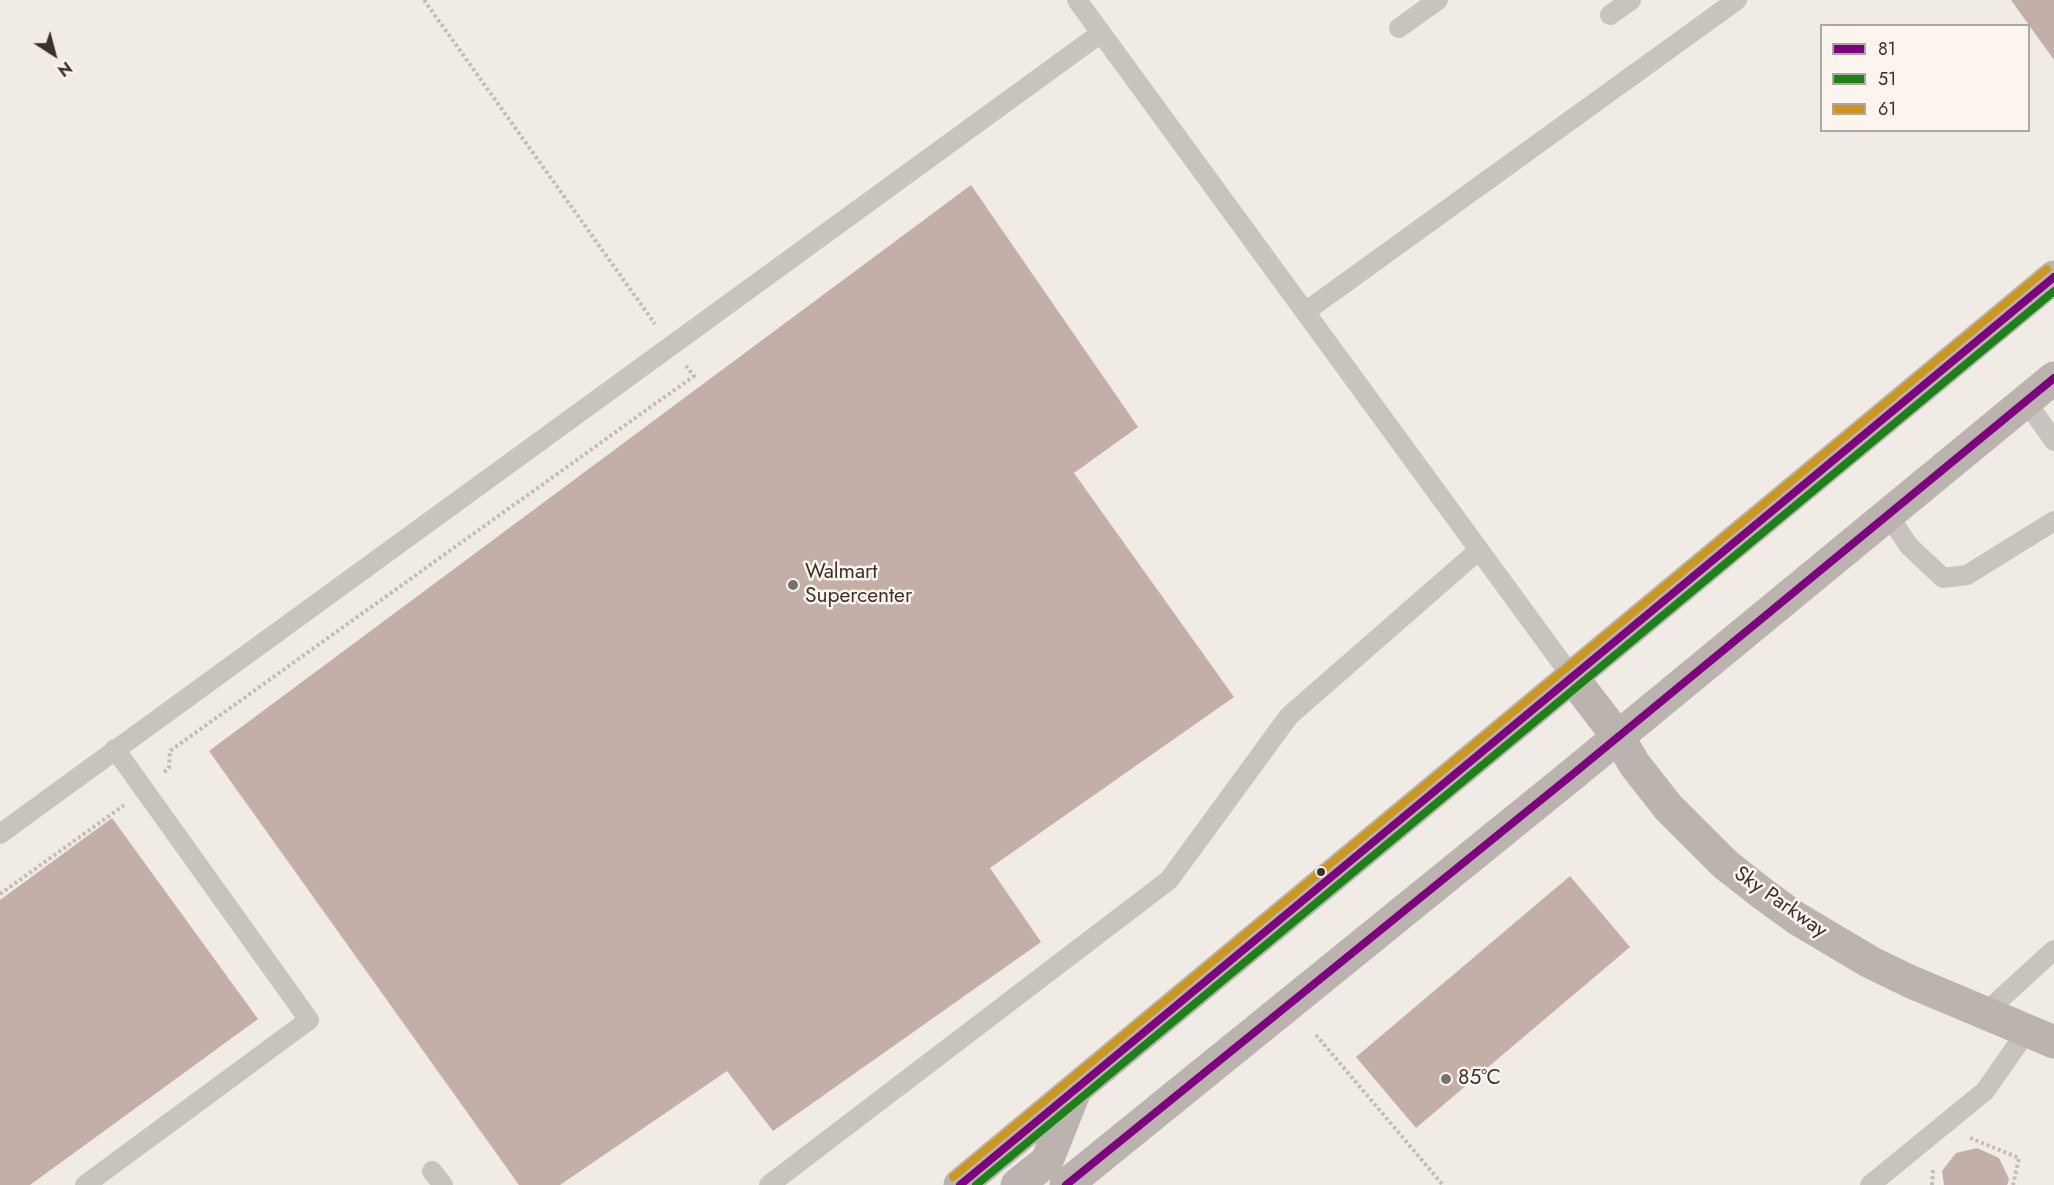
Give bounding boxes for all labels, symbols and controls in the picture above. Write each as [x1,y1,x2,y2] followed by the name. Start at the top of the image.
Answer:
[24,24,84,84] north arrow
[1820,24,2030,132] legend
[1878,36,1896,62] text: 81
[53,56,77,82] text: N
[1878,66,1896,92] text: 51
[1878,96,1896,122] text: 61
[805,560,912,610] place label: Walmart Supercenter
[786,578,800,592] marker: Walmart Supercenter
[1729,862,1831,944] street label: Sky Parkway
[1315,866,1327,878] unlabelled marker
[1458,1066,1501,1092] place label: 85°C
[1439,1072,1453,1086] marker: 85°C

